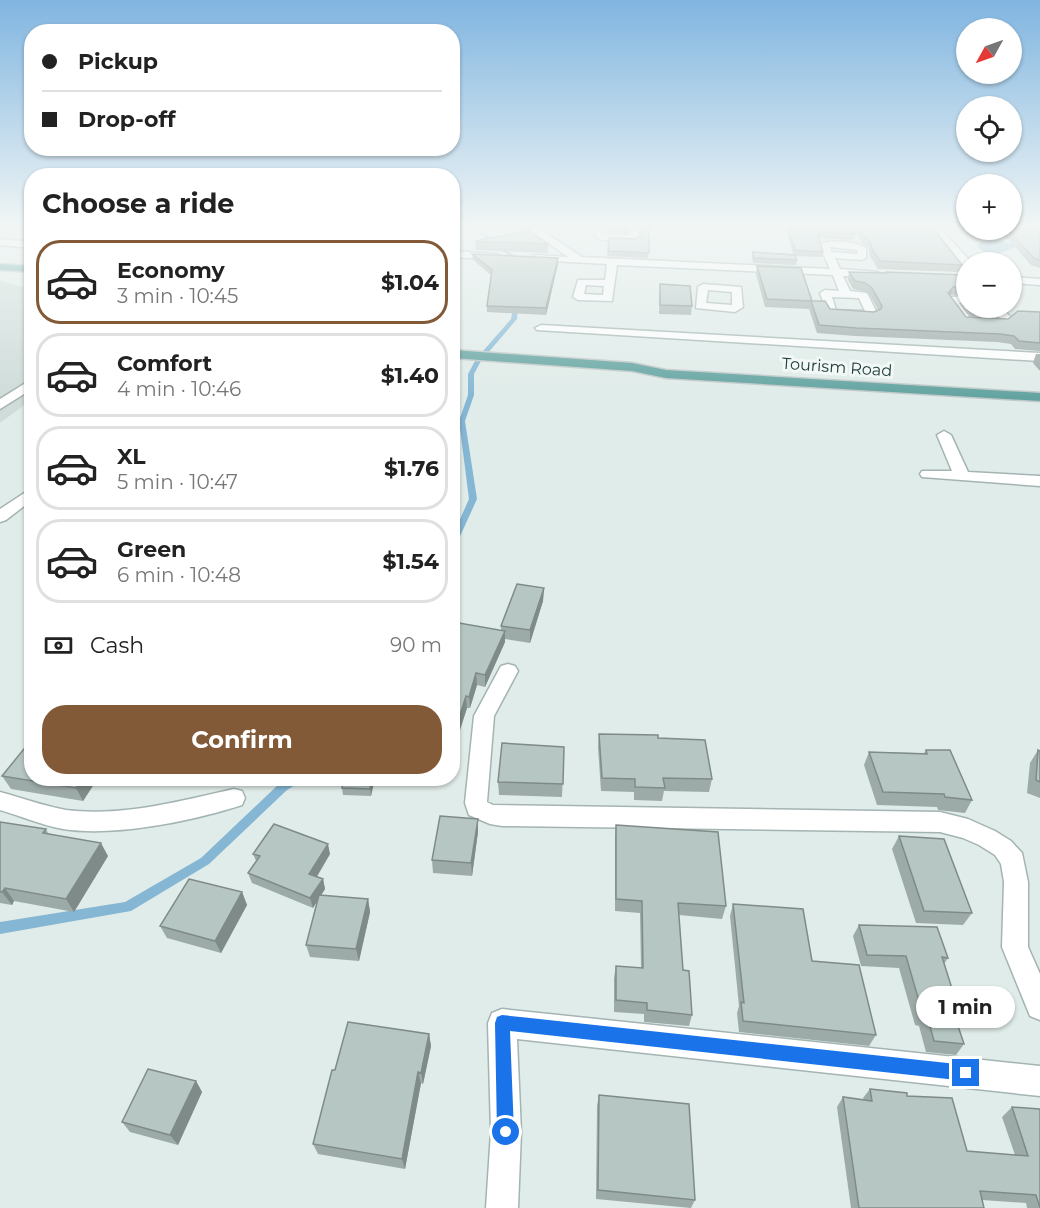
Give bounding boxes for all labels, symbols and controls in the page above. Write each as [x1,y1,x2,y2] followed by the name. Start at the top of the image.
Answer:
[956,18,1022,84] north arrow
[956,18,1022,318] map controls
[78,48,158,75] text: Pickup
[956,96,1022,162] button: locate
[78,106,176,133] text: Drop-off
[956,174,1022,240] button: +
[42,187,234,220] text: Choose a ride
[956,252,1022,318] button: −
[45,255,99,309] icon: car
[117,257,225,284] text: Economy
[381,269,439,296] text: $1.04
[117,284,238,308] text: 3 min · 10:45
[45,348,99,402] icon: car
[117,350,212,377] text: Comfort
[781,354,893,380] street label: Tourism Road
[381,362,439,389] text: $1.40
[117,377,241,401] text: 4 min · 10:46
[45,441,99,495] icon: car
[117,443,146,470] text: XL
[384,455,439,482] text: $1.76
[117,470,238,494] text: 5 min · 10:47
[45,534,99,588] icon: car
[117,536,186,563] text: Green
[383,548,439,575] text: $1.54
[117,563,241,587] text: 6 min · 10:48
[42,629,75,662] icon: cash
[90,632,144,659] text: Cash
[390,633,442,657] text: 90 m
[42,705,442,774] button: Confirm
[916,986,1016,1028] callout: 1 min
[938,995,993,1019] text: 1 min
[952,1059,979,1086] route end
[492,1118,519,1145] route start

